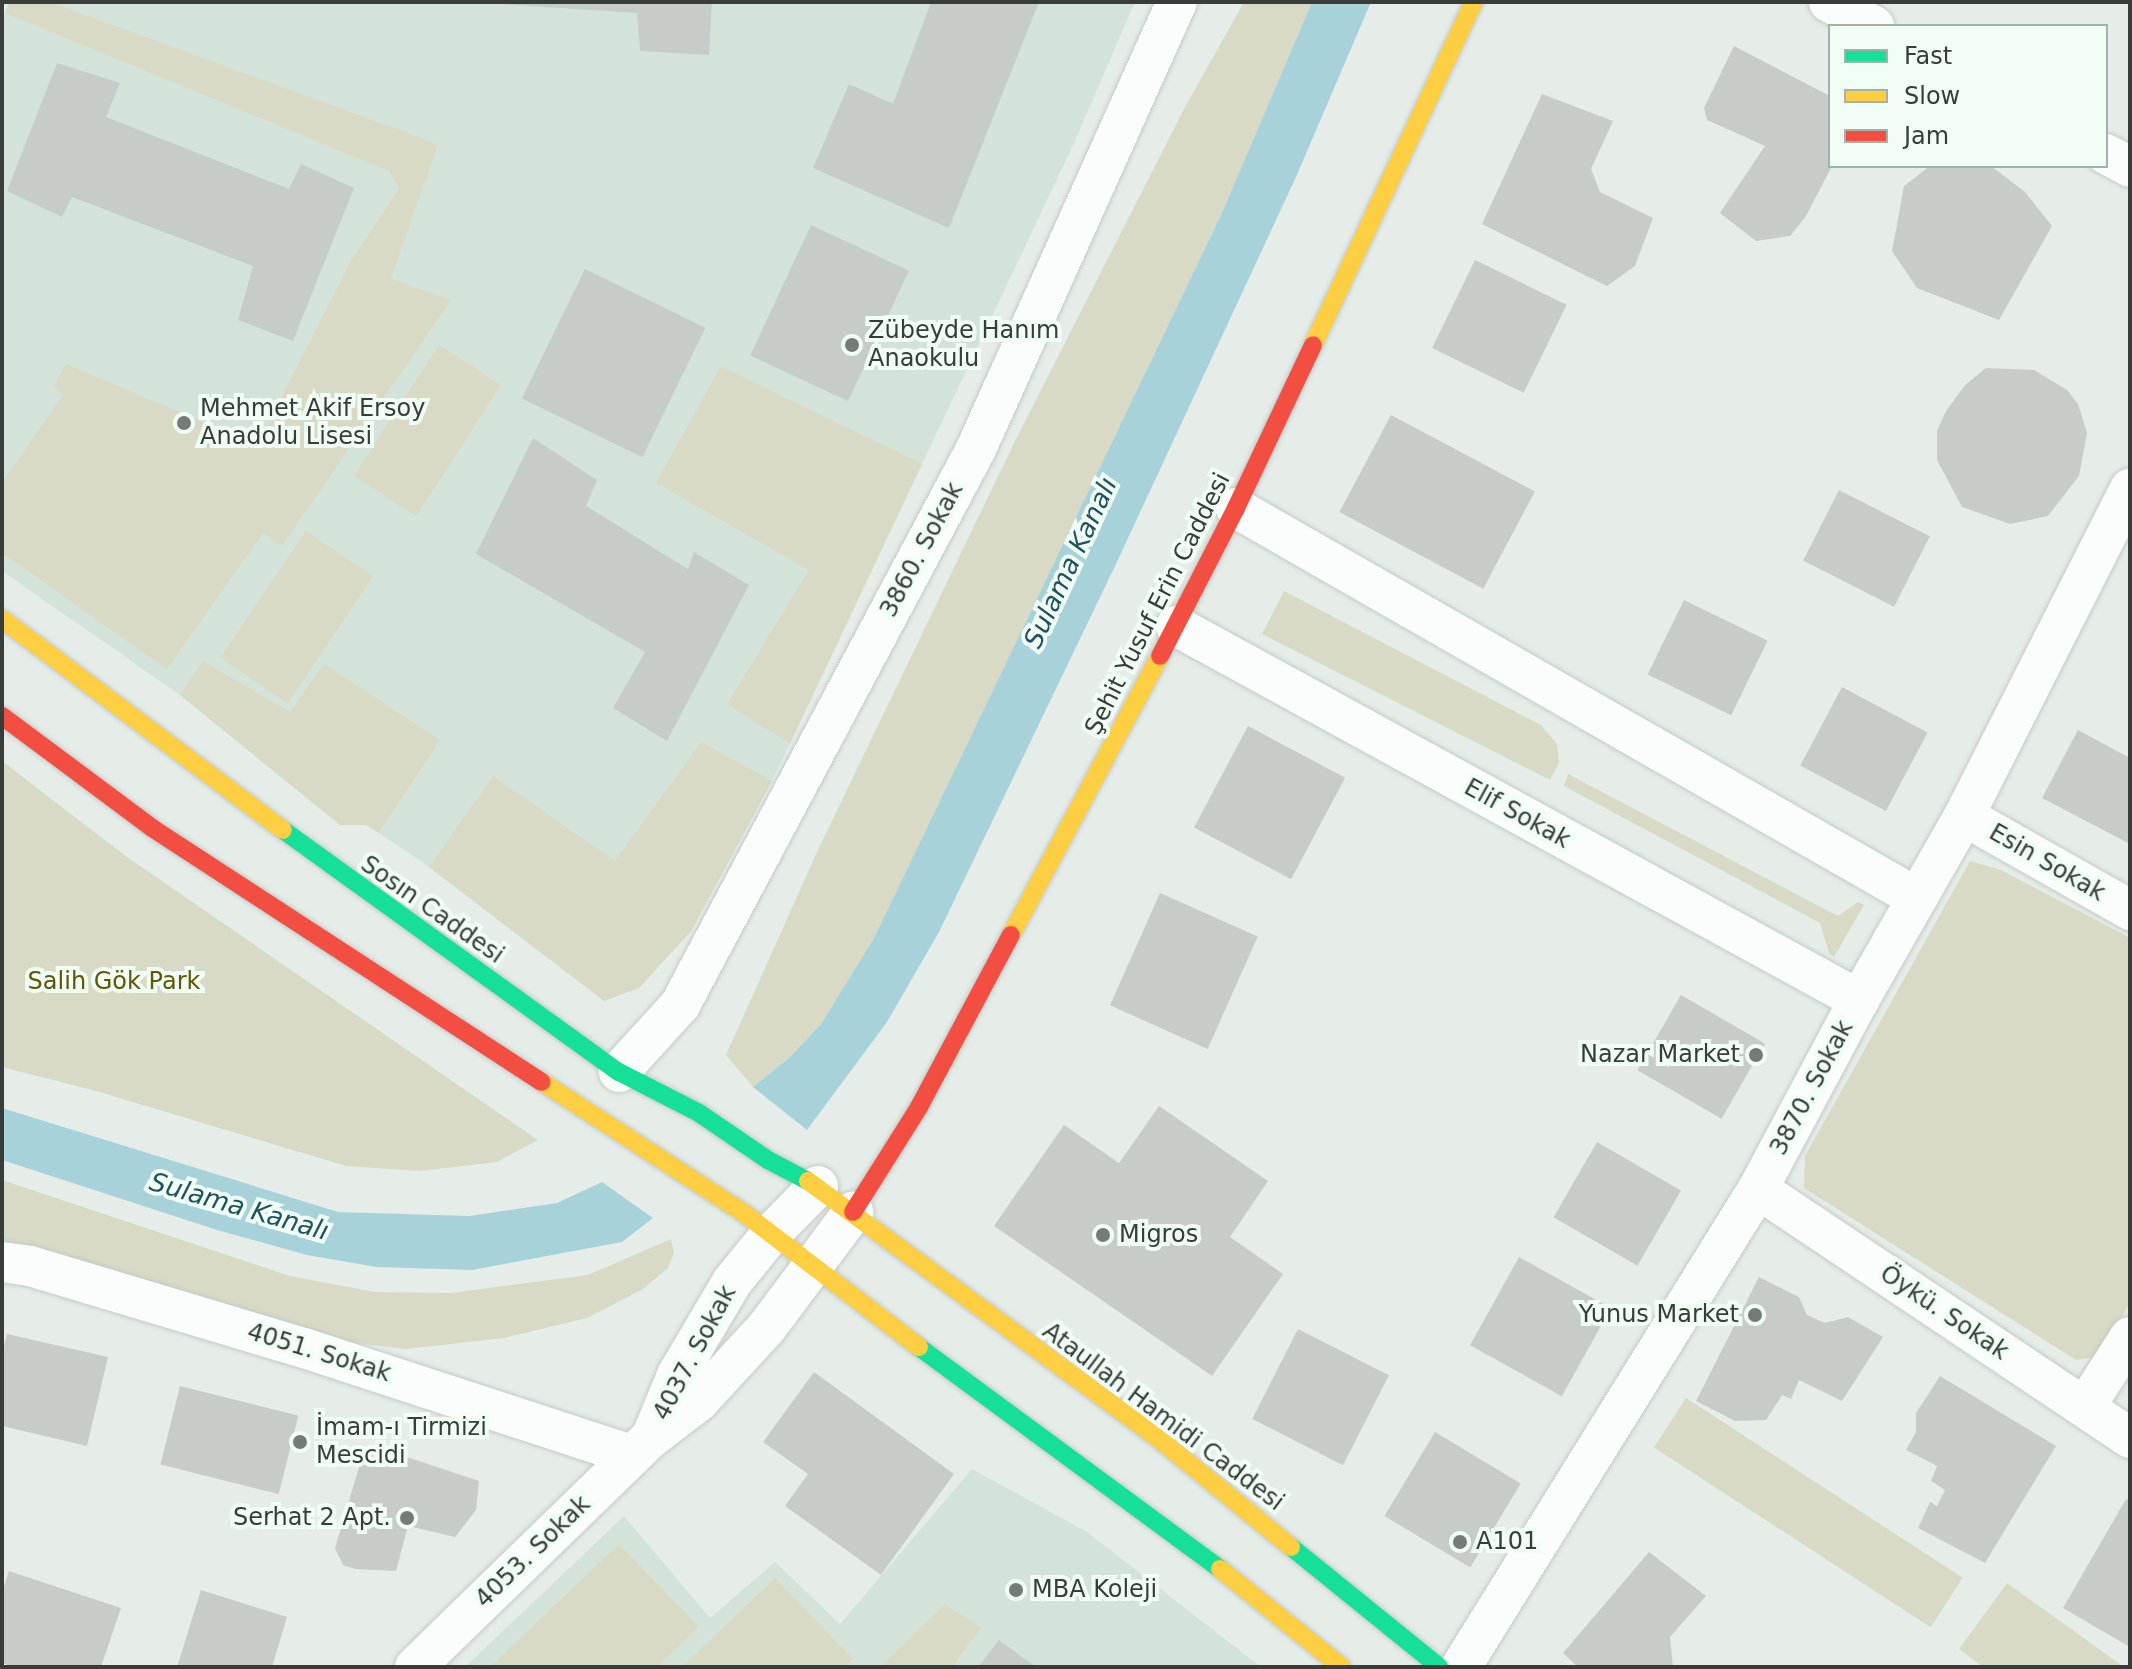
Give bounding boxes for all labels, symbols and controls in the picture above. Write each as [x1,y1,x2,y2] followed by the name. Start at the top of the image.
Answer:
[1828,24,2108,168] legend
[1904,42,1952,70] text: Fast
[1904,82,1960,110] text: Slow
[1904,122,1949,150] text: Jam
[868,317,1059,373] place label: Zübeyde Hanım Anaokulu
[843,336,861,354] marker: Zübeyde Hanım Anaokulu
[200,395,425,451] place label: Mehmet Akif Ersoy Anadolu Lisesi
[175,414,193,432] marker: Mehmet Akif Ersoy Anadolu Lisesi
[1079,468,1237,740] street label: Şehit Yusuf Erin Caddesi
[1018,473,1124,653] water label: Sulama Kanalı
[874,478,970,622] street label: 3860. Sokak
[1459,773,1575,855] street label: Elif Sokak
[1984,818,2110,908] street label: Esin Sokak
[355,850,509,970] street label: Sosın Caddesi
[28,968,200,996] park label: Salih Gök Park
[1764,1016,1860,1160] street label: 3870. Sokak
[1580,1041,1740,1069] place label: Nazar Market
[1747,1046,1765,1064] marker: Nazar Market
[146,1167,332,1247] water label: Sulama Kanalı
[1119,1221,1198,1249] place label: Migros
[1094,1226,1112,1244] marker: Migros
[1874,1259,2014,1367] street label: Öykü. Sokak
[647,1281,743,1425] street label: 4037. Sokak
[1579,1301,1739,1329] place label: Yunus Market
[1746,1306,1764,1324] marker: Yunus Market
[1037,1317,1289,1517] street label: Ataullah Hamidi Caddesi
[244,1318,394,1388] street label: 4051. Sokak
[316,1414,487,1470] place label: İmam-ı Tirmizi Mescidi
[291,1433,309,1451] marker: İmam-ı Tirmizi Mescidi
[470,1490,596,1614] street label: 4053. Sokak
[233,1504,391,1532] place label: Serhat 2 Apt.
[398,1509,416,1527] marker: Serhat 2 Apt.
[1476,1528,1538,1556] place label: A101
[1451,1533,1469,1551] marker: A101
[1032,1576,1157,1604] place label: MBA Koleji
[1007,1581,1025,1599] marker: MBA Koleji

